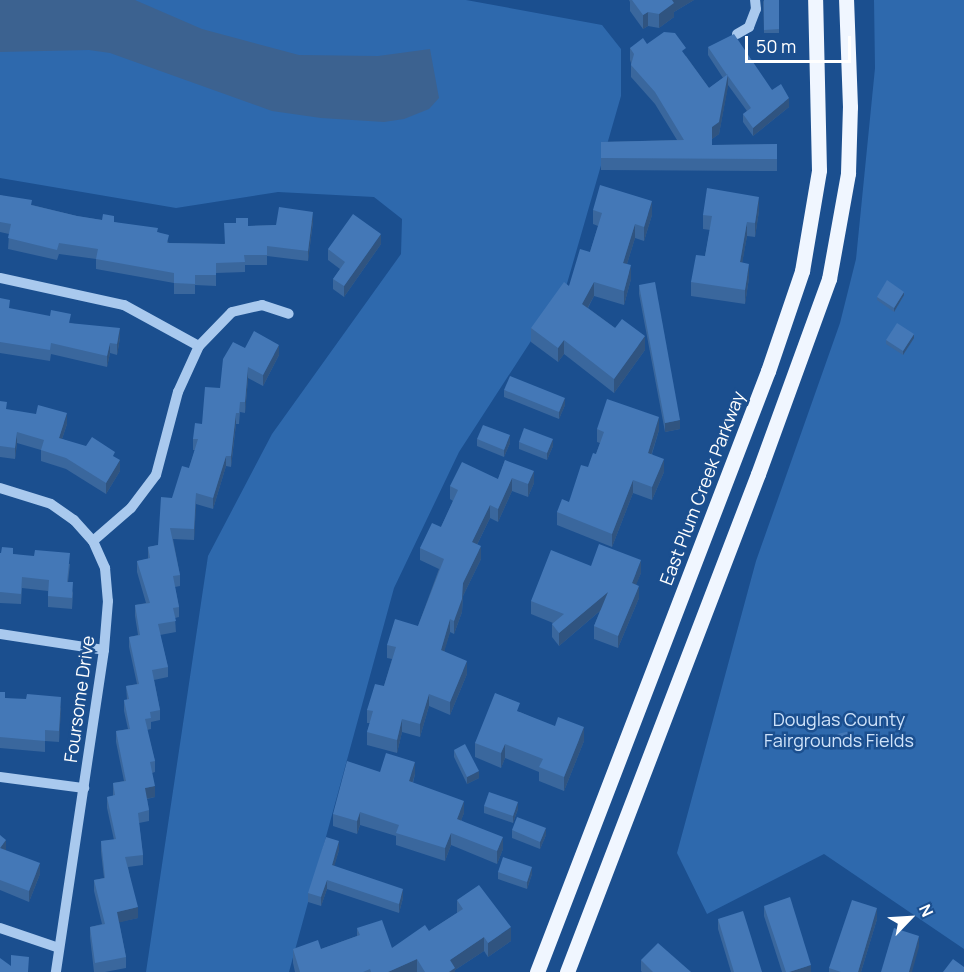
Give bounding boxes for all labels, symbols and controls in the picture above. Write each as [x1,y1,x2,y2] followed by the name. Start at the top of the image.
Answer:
[748,24,854,62] scale bar
[756,34,796,58] text: 50 m
[655,388,749,588] street label: East Plum Creek Parkway
[59,634,99,764] street label: Foursome Drive
[764,709,914,752] park label: Douglas County Fairgrounds Fields
[880,888,940,948] north arrow
[914,901,939,920] text: N

